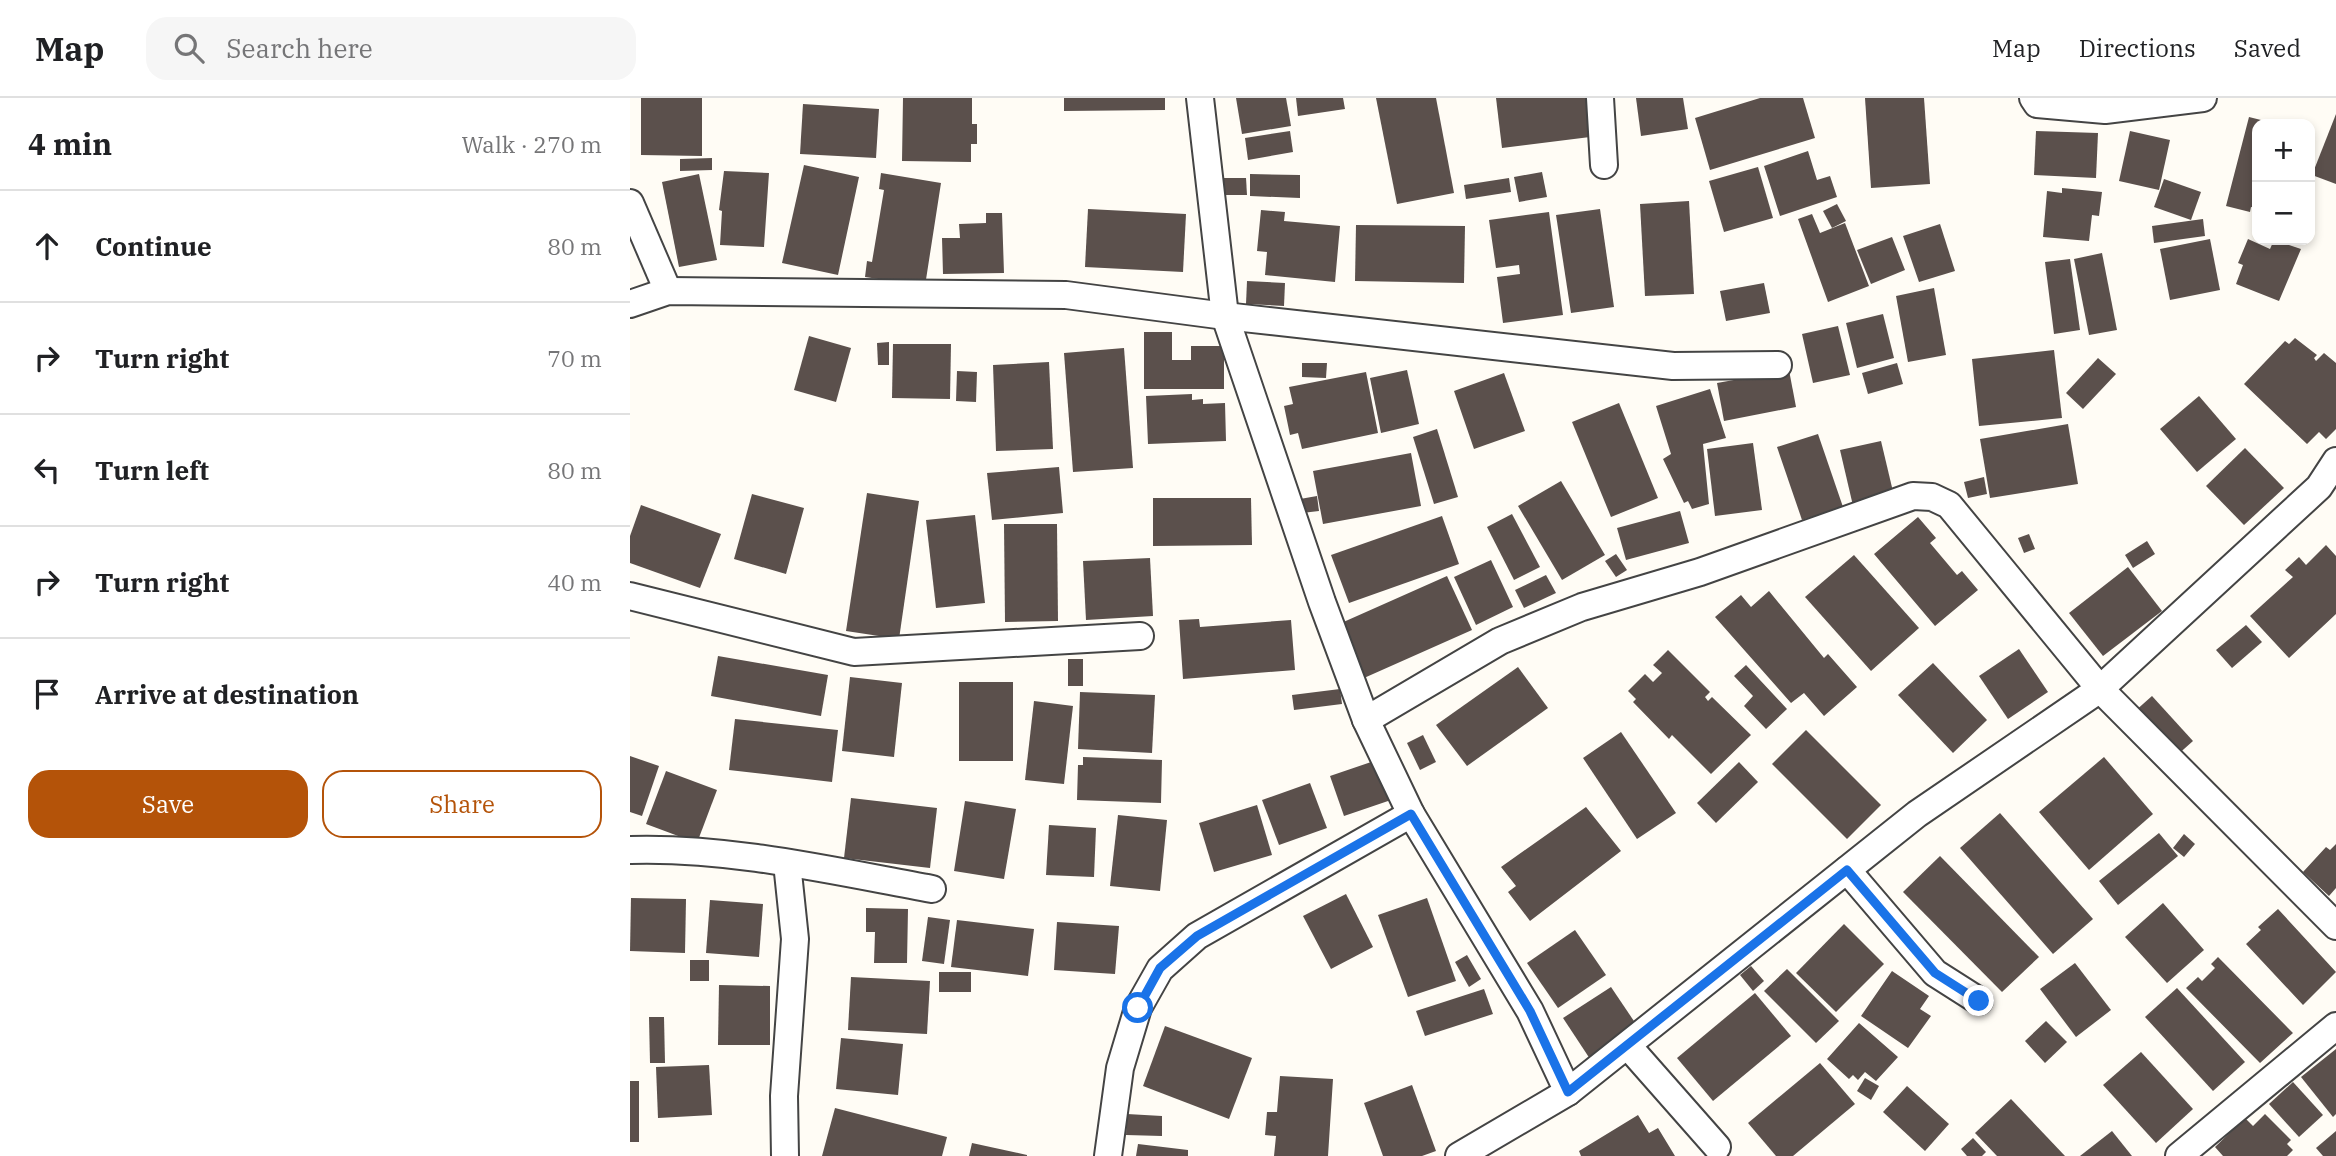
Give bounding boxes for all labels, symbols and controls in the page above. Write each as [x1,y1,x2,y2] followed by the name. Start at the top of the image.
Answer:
[146,17,636,80] search box
[35,27,104,70] text: Map
[170,29,208,67] icon: search
[226,31,373,65] text: Search here
[1992,32,2041,64] text: Map
[2079,32,2196,64] text: Directions
[2234,32,2301,64] text: Saved
[2252,119,2315,245] map controls
[2252,119,2315,182] button: +
[28,124,112,163] text: 4 min
[461,129,602,159] text: Walk · 270 m
[2252,182,2315,245] button: −
[28,227,66,265] icon: ahead
[95,229,212,263] text: Continue
[547,231,602,261] text: 80 m
[28,339,66,377] icon: right
[95,341,229,375] text: Turn right
[547,343,602,373] text: 70 m
[28,451,66,489] icon: left
[95,453,209,487] text: Turn left
[547,455,602,485] text: 80 m
[28,563,66,601] icon: right
[95,565,229,599] text: Turn right
[547,567,602,597] text: 40 m
[28,675,66,713] icon: arrive
[95,677,359,711] text: Arrive at destination
[28,770,308,838] button: Save
[322,770,602,838] button: Share
[1963,985,1994,1016] route end
[1122,992,1153,1023] route start

